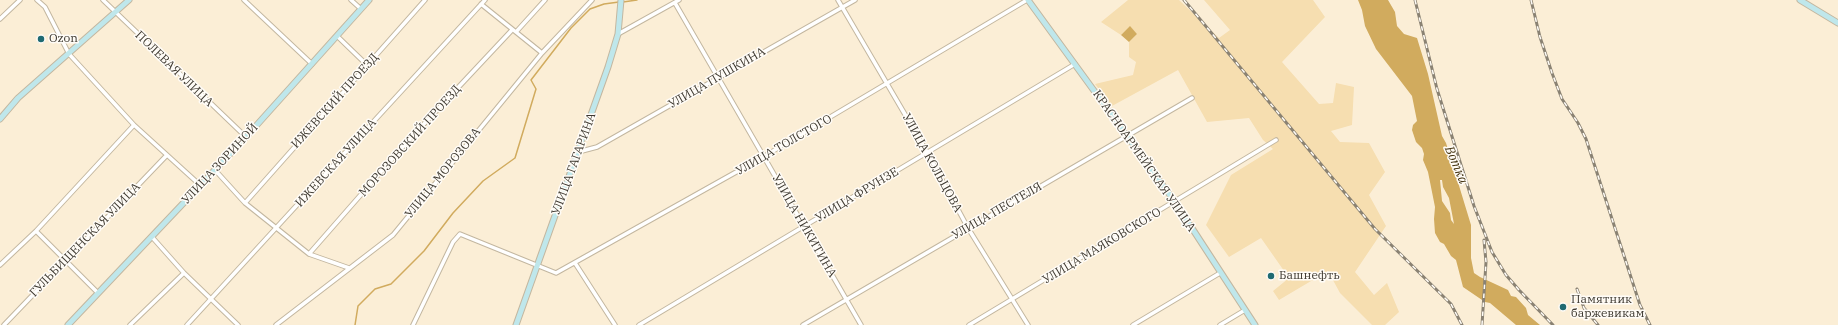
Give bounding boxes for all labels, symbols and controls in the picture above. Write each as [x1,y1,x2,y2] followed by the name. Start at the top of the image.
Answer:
[132,28,216,110] street label: ПОЛЕВАЯ УЛИЦА
[49,32,78,46] place label: Ozon
[36,34,46,44] marker: Ozon
[666,44,768,112] street label: УЛИЦА ПУШКИНА
[288,50,382,152] street label: ИЖЕВСКИЙ ПРОЕЗД
[356,82,464,200] street label: МОРОЗОВСКИЙ ПРОЕЗД
[1090,87,1198,235] street label: КРАСНОАРМЕЙСКАЯ УЛИЦА
[549,111,599,217] street label: УЛИЦА ГАГАРИНА
[899,111,965,215] street label: УЛИЦА КОЛЬЦОВА
[733,112,835,178] street label: УЛИЦА ТОЛСТОГО
[292,116,380,210] street label: ИЖЕВСКАЯ УЛИЦА
[179,121,261,207] street label: УЛИЦА ЗОРИНОЙ
[402,125,484,221] street label: УЛИЦА МОРОЗОВА
[1441,144,1471,186] water label: Вотка
[813,165,901,225] street label: УЛИЦА ФРУНЗЕ
[769,172,839,280] street label: УЛИЦА НИКИТИНА
[949,179,1045,243] street label: УЛИЦА ПЕСТЕЛЯ
[27,180,143,300] street label: ГУЛЬБИЩЕНСКАЯ УЛИЦА
[1040,205,1164,287] street label: УЛИЦА МАЯКОВСКОГО
[1279,269,1340,283] place label: Башнефть
[1266,271,1276,281] marker: Башнефть
[1571,293,1645,321] place label: Памятник баржевикам
[1558,302,1568,312] marker: Памятник баржевикам

